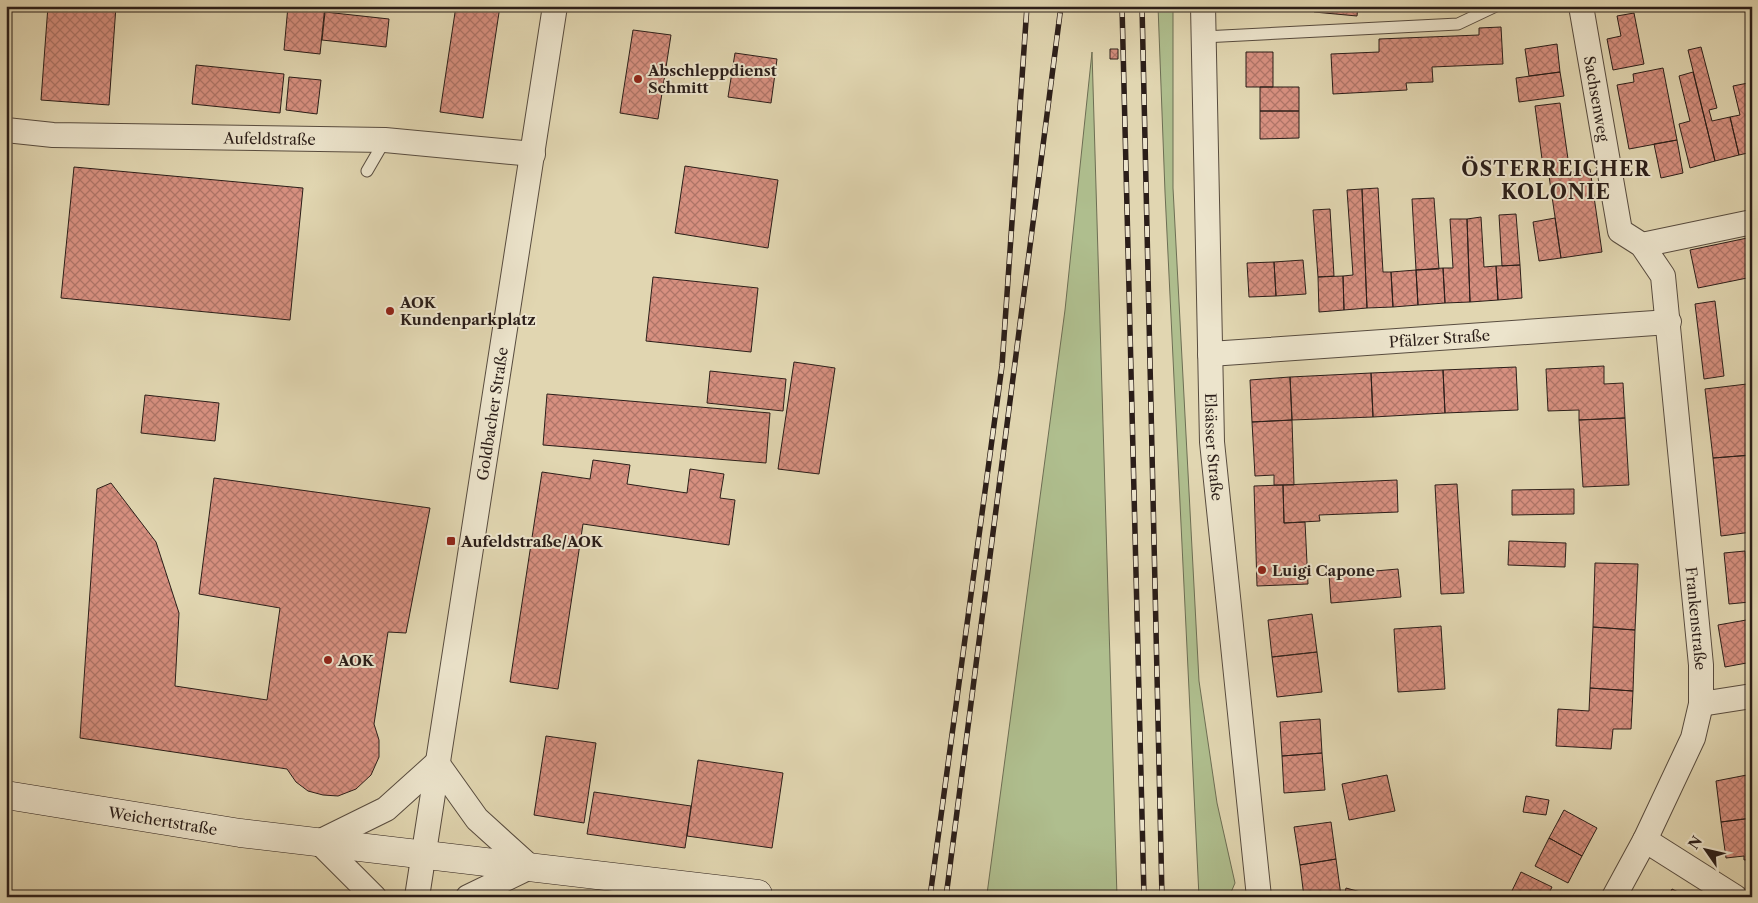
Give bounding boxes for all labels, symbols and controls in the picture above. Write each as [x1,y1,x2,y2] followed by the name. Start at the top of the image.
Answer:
[1580,54,1614,143] street label: Sachsenweg
[647,61,777,97] place label: Abschleppdienst Schmitt
[632,73,644,85] marker: Abschleppdienst Schmitt
[223,128,316,148] street label: Aufeldstraße
[1461,156,1651,204] district label: ÖSTERREICHER KOLONIE
[399,293,536,329] place label: AOK Kundenparkplatz
[384,305,396,317] marker: AOK Kundenparkplatz
[1388,325,1491,351] street label: Pfälzer Straße
[472,346,512,482] street label: Goldbacher Straße
[1201,393,1228,502] street label: Elsässer Straße
[460,532,604,551] place label: Aufeldstraße/AOK
[445,535,457,547] marker: Aufeldstraße/AOK
[1272,561,1375,580] place label: Luigi Capone
[1256,564,1268,576] marker: Luigi Capone
[1682,566,1711,670] street label: Frankenstraße
[337,651,375,670] place label: AOK
[322,654,334,666] marker: AOK
[106,802,219,839] street label: Weichertstraße
[1680,826,1730,876] north arrow
[1684,833,1706,853] text: N

